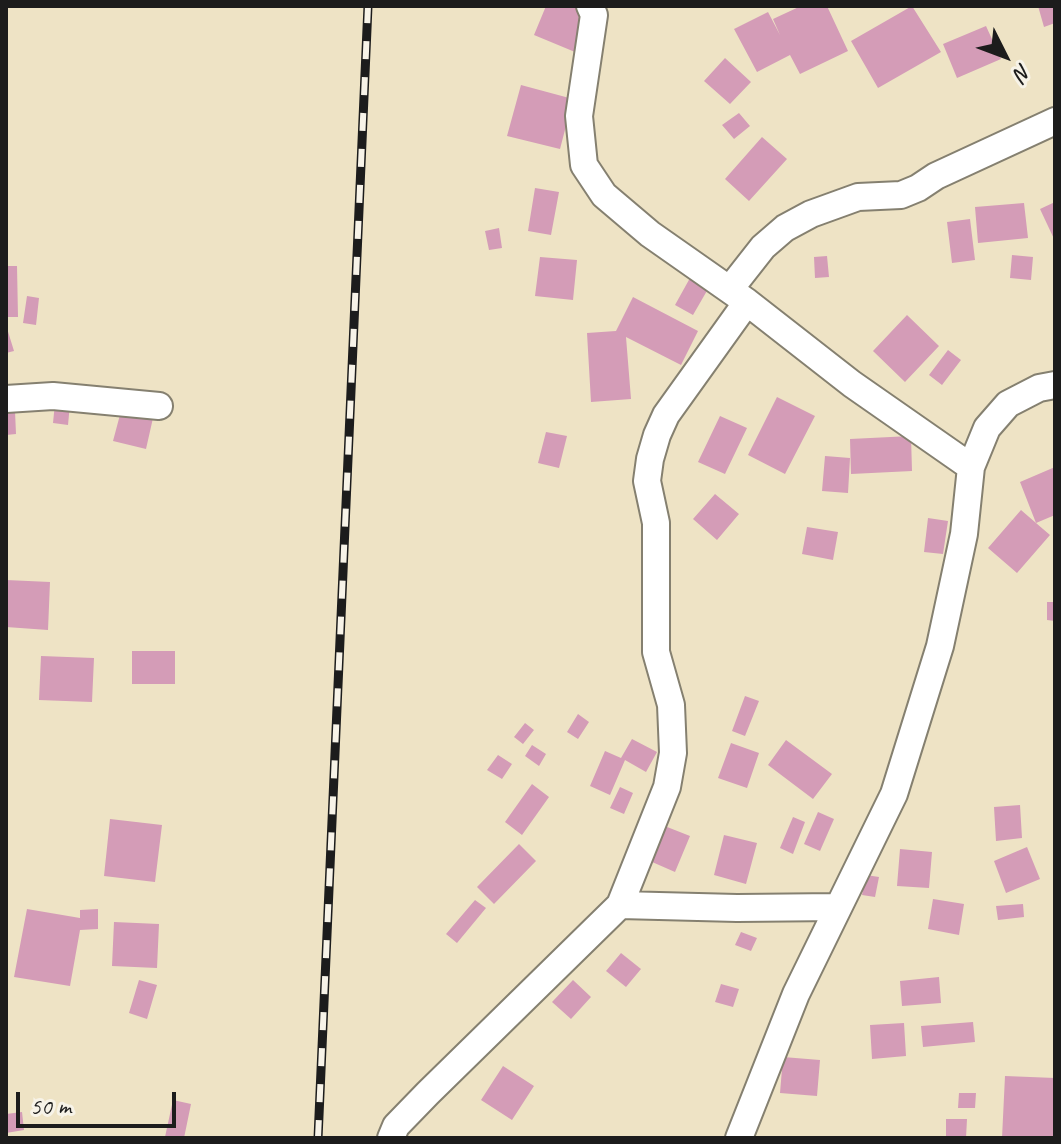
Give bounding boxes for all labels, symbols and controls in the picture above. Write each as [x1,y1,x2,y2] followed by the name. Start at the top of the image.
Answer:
[965,16,1045,96] north arrow
[1008,58,1038,86] text: N
[20,1076,180,1126] scale bar
[30,1091,71,1121] text: 50 m

